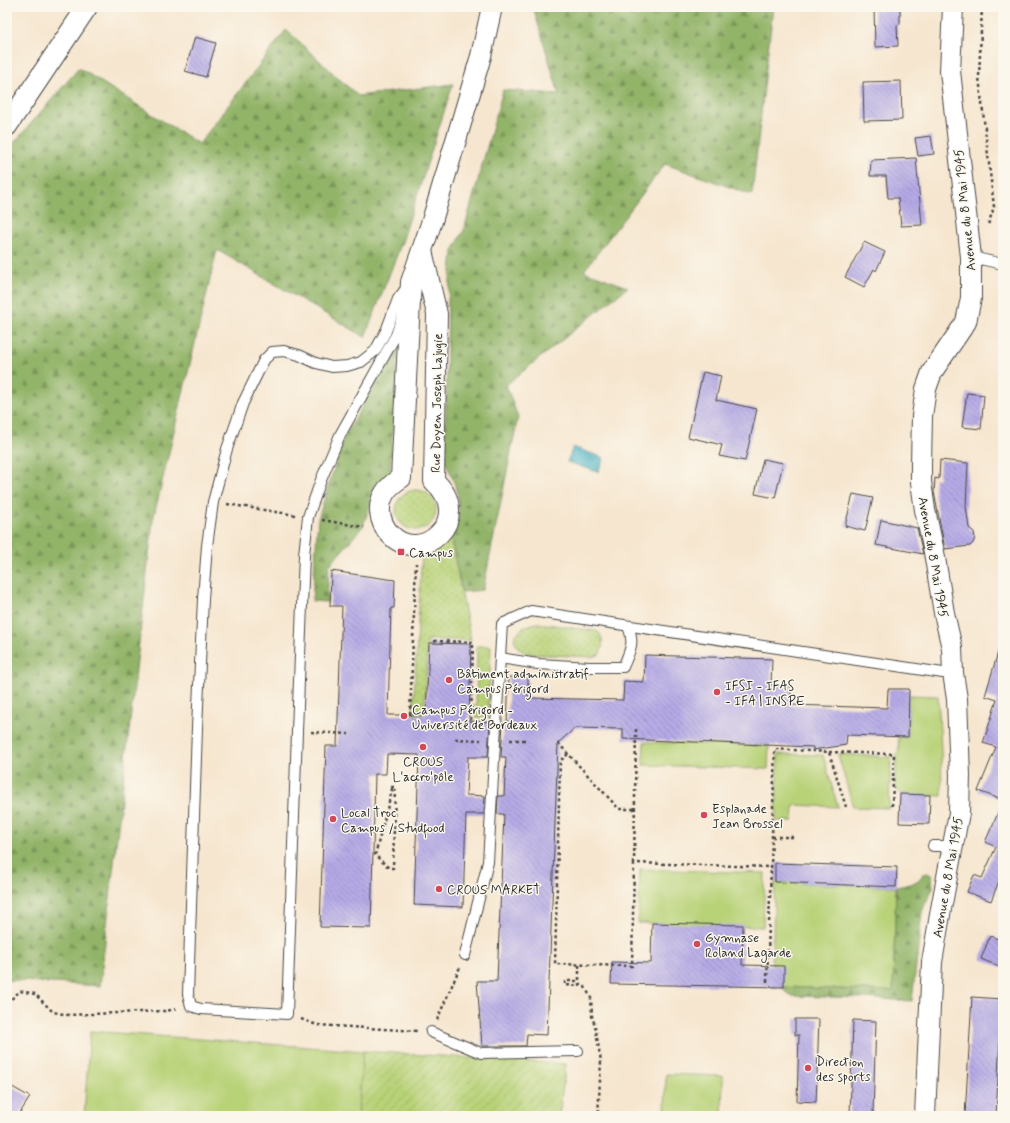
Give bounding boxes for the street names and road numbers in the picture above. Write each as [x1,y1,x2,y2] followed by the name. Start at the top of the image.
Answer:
[951,148,980,272] street label: Avenue du 8 Mai 1945
[428,333,447,473] street label: Rue Doyen Joseph Lajugie
[913,495,952,619] street label: Avenue du 8 Mai 1945
[929,815,968,939] street label: Avenue du 8 Mai 1945

